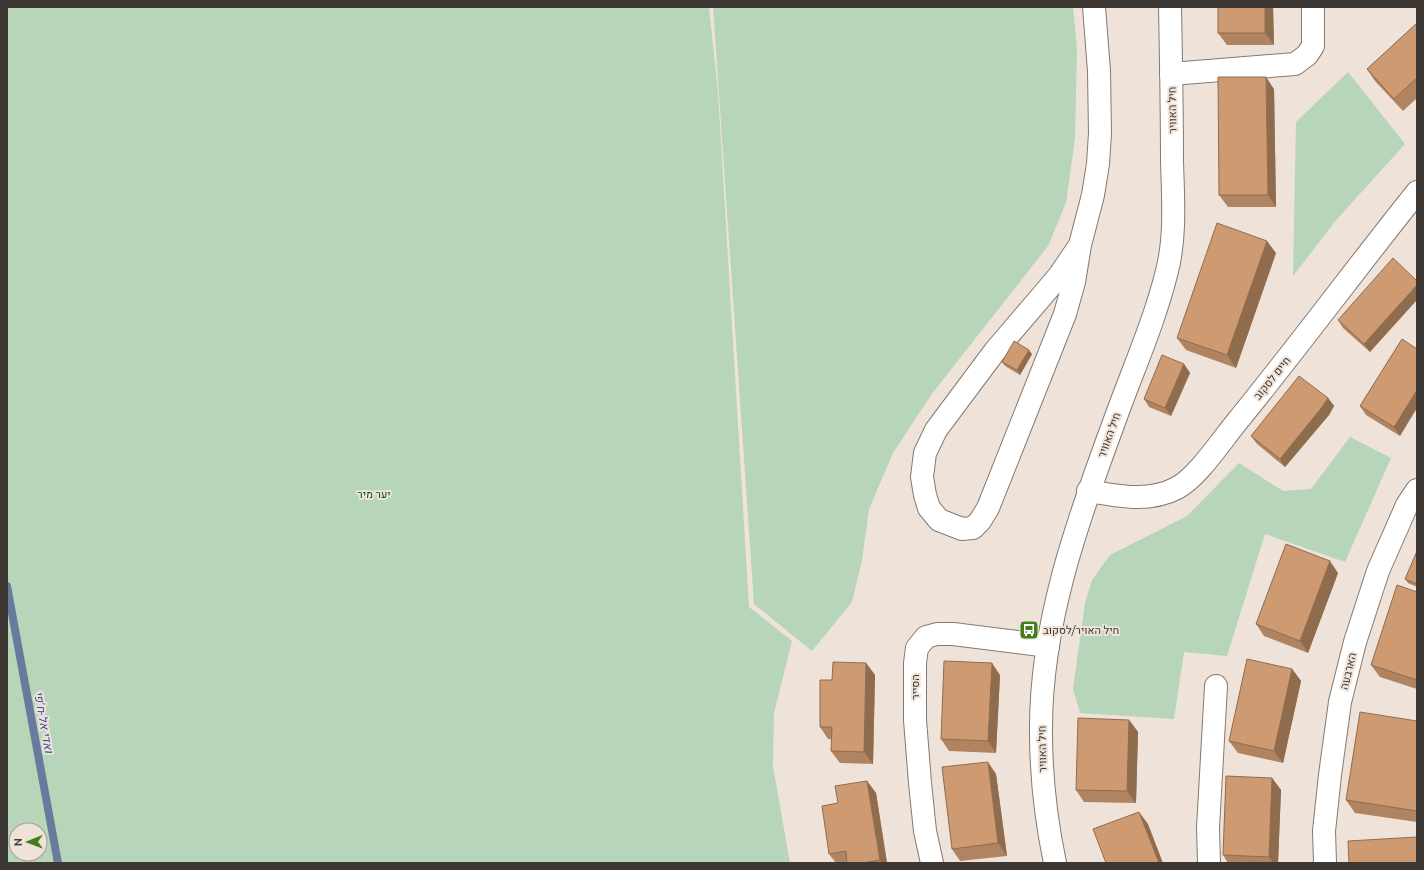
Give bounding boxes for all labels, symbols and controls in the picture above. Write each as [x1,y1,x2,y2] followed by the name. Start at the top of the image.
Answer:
[1166,86,1178,134] street label: חיל האוויר
[1251,354,1293,402] street label: חיים לסקוב
[1095,411,1123,459] street label: חיל האוויר
[357,488,391,500] park label: יער מיר
[1018,619,1040,641] bus stop icon: חיל האויר/לסקוב
[1043,624,1119,636] place label: חיל האויר/לסקוב
[1338,651,1358,691] street label: הארבעה
[909,674,921,700] street label: הסייר
[32,690,56,755] water label: ואדי אל-ח'פי
[1036,725,1048,773] street label: חיל האוויר
[8,822,48,862] north arrow
[12,838,24,846] text: N

